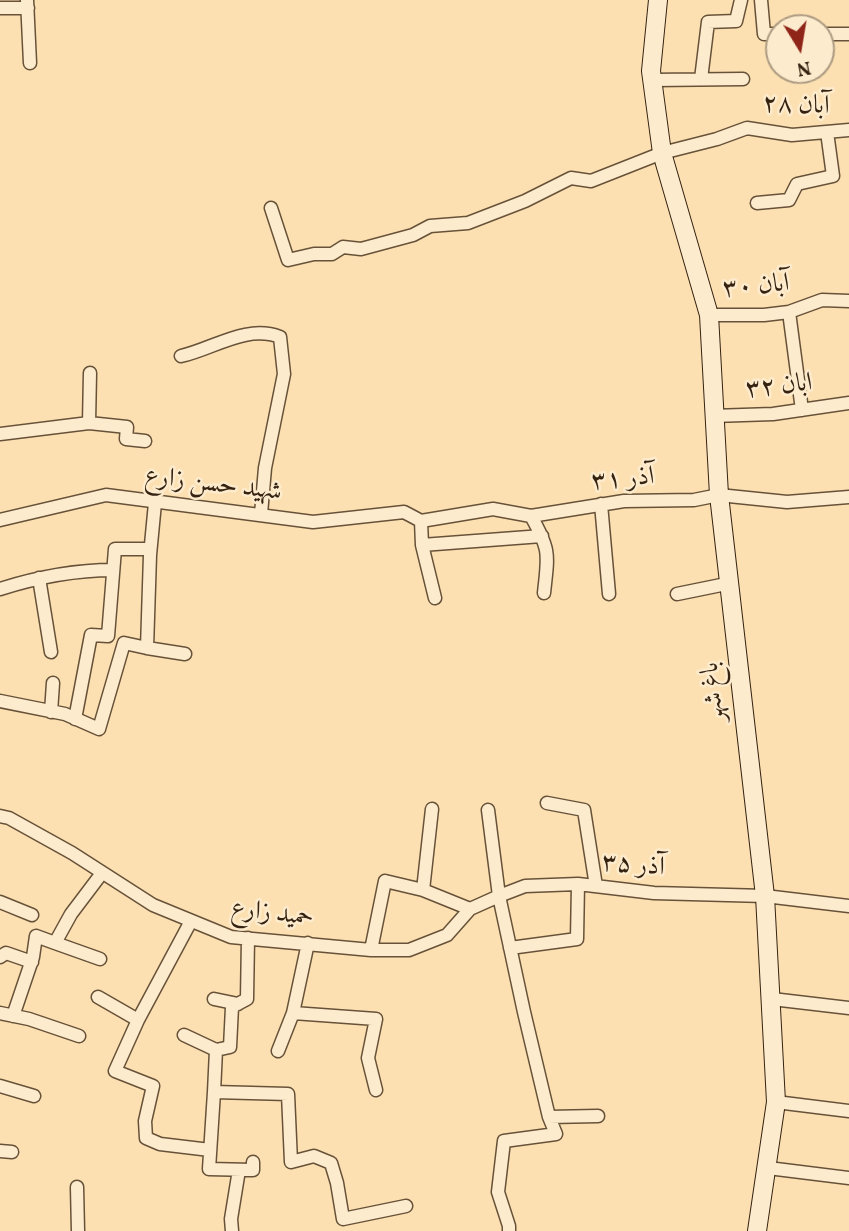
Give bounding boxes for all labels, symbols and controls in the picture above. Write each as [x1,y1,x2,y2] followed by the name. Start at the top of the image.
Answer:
[765,14,835,84] north arrow
[794,54,813,82] text: N
[762,90,830,124] street label: آبان ۲۸
[721,270,791,306] street label: آبان ۳۰
[744,369,814,407] street label: ابان ۳۲
[143,462,283,510] street label: شهید حسن زارع
[590,463,656,499] street label: آذر ۳۱
[696,661,734,723] street label: باغ شهر
[600,849,666,885] street label: آذر ۳۵
[229,894,315,936] street label: حمید زارع

